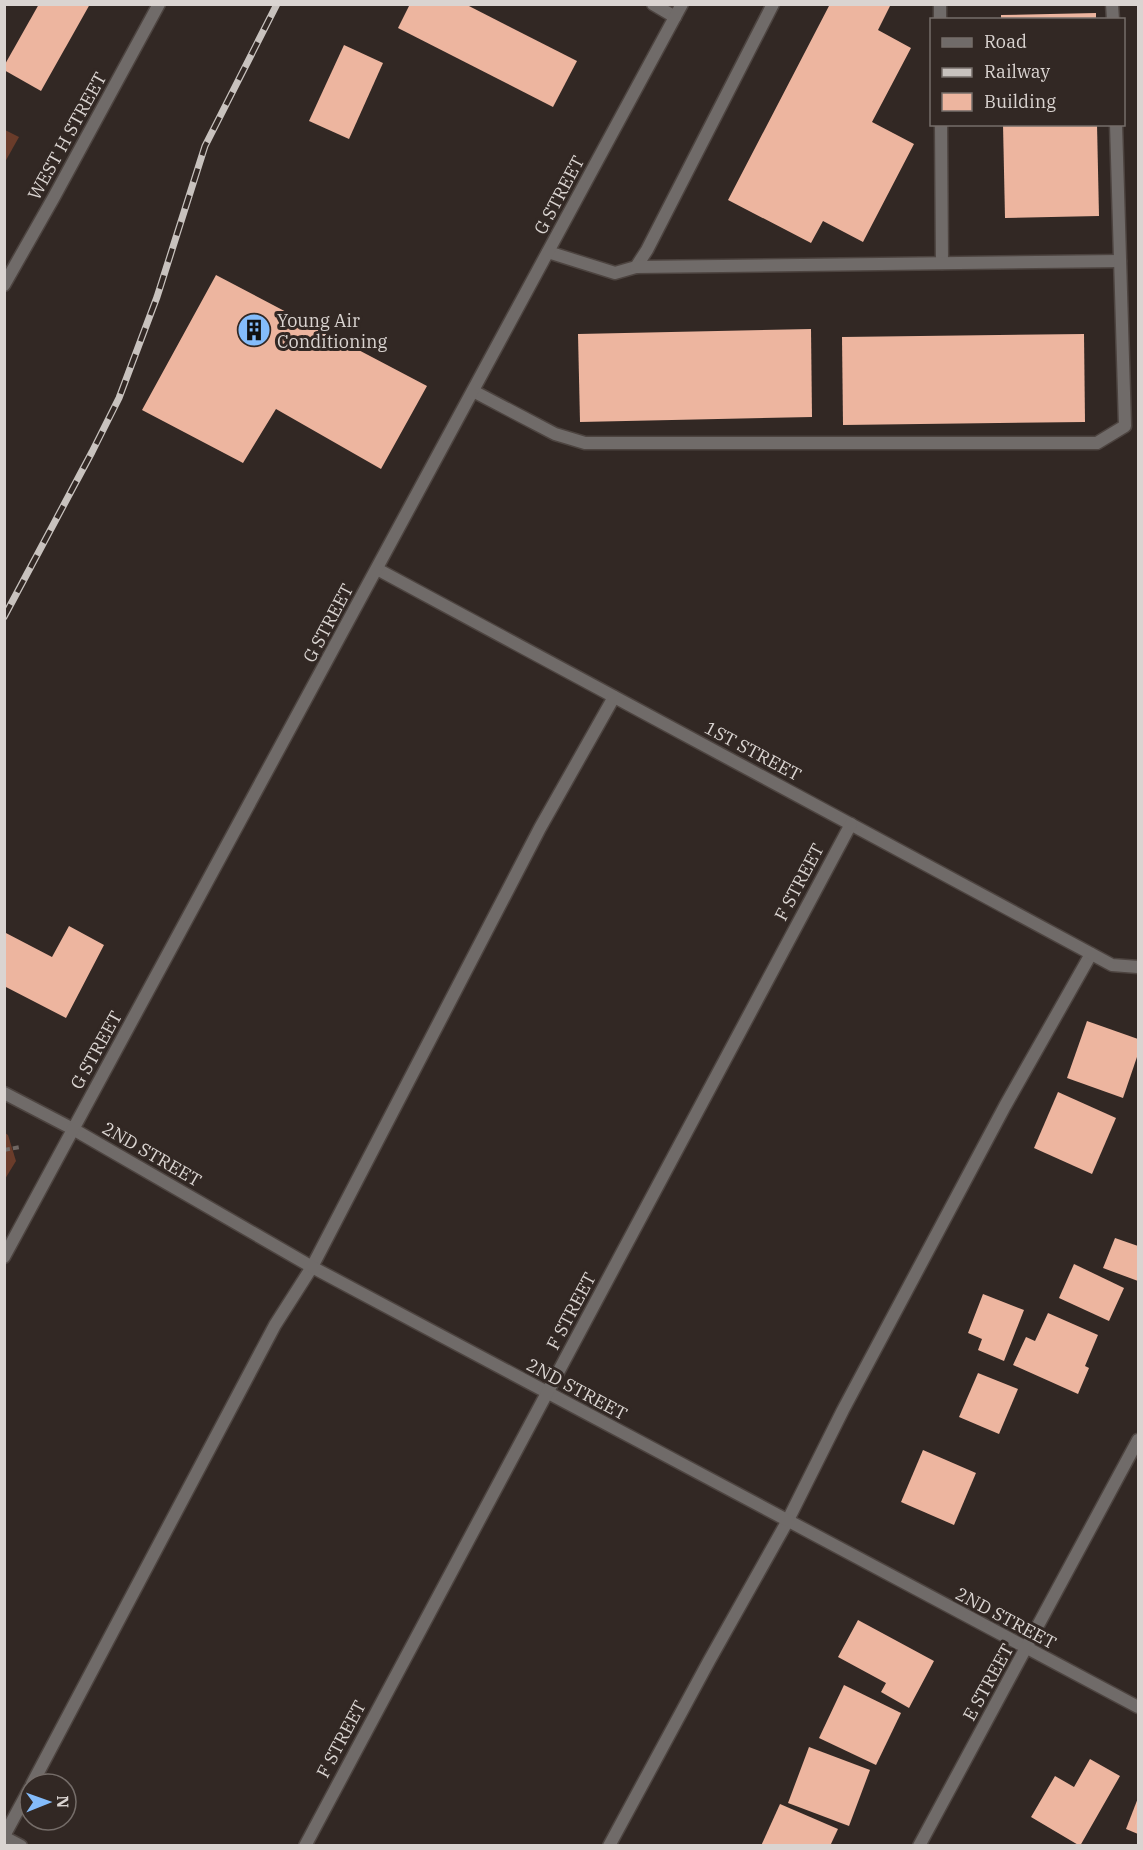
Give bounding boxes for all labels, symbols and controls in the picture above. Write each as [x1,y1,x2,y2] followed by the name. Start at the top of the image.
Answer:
[930,18,1125,126] legend
[984,30,1027,53] text: Road
[984,60,1050,83] text: Railway
[22,68,112,204] street label: WEST H STREET
[984,90,1056,113] text: Building
[529,151,589,238] street label: G STREET
[277,309,388,353] place label: Young Air Conditioning
[236,312,272,348] building icon: Young Air Conditioning
[298,579,358,666] street label: G STREET
[701,716,805,786] street label: 1ST STREET
[769,839,829,925] street label: F STREET
[65,1007,127,1093] street label: G STREET
[98,1116,206,1192] street label: 2ND STREET
[541,1268,601,1354] street label: F STREET
[523,1353,631,1425] street label: 2ND STREET
[952,1582,1060,1654] street label: 2ND STREET
[957,1639,1019,1725] street label: E STREET
[311,1696,371,1782] street label: F STREET
[18,1772,78,1832] north arrow
[53,1795,73,1808] text: N

